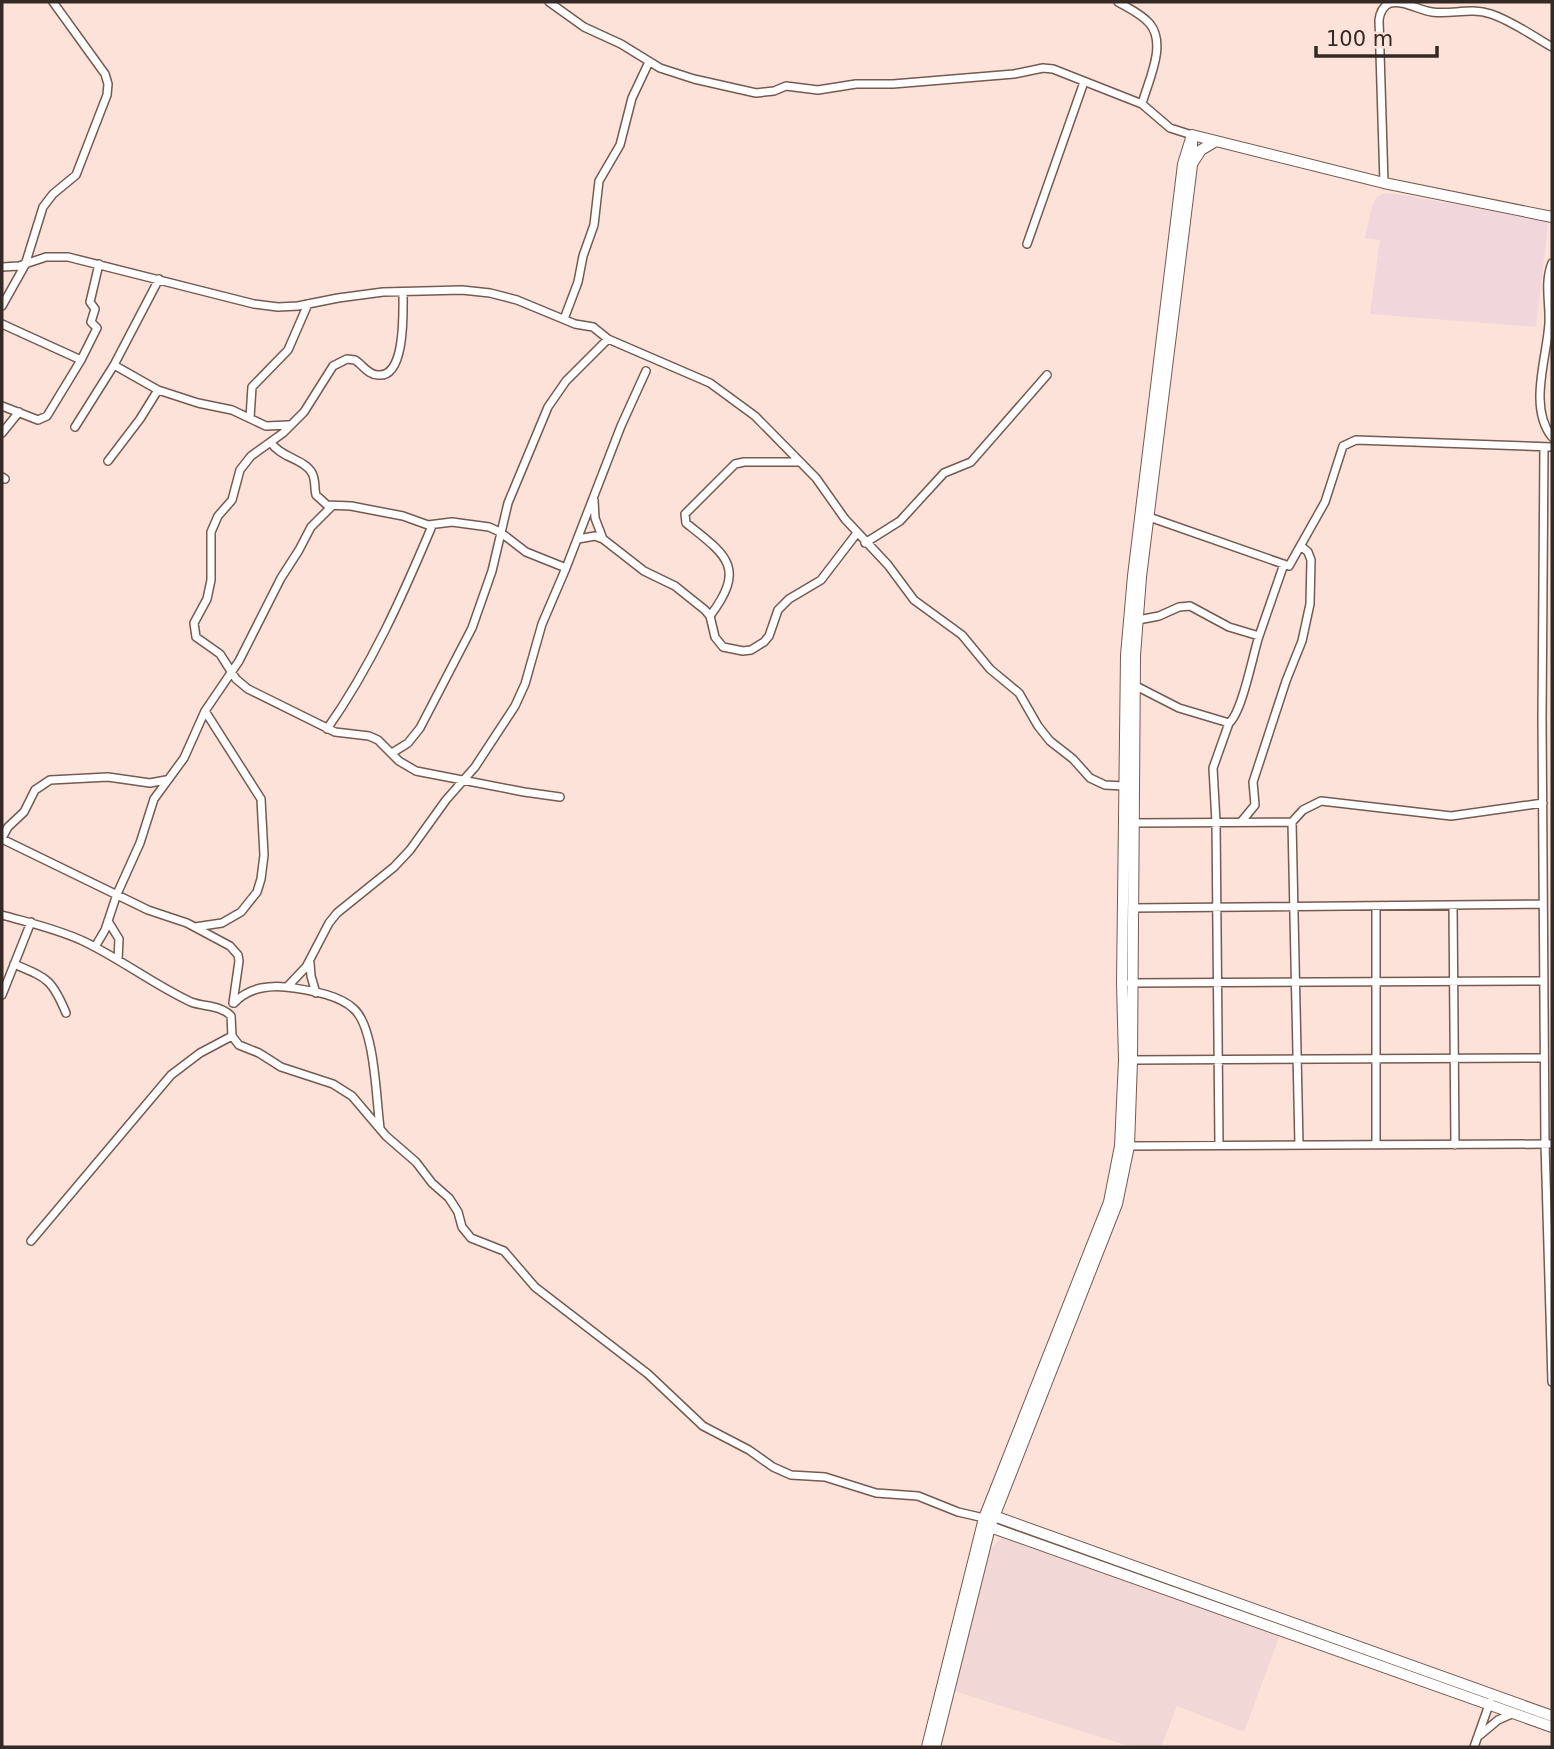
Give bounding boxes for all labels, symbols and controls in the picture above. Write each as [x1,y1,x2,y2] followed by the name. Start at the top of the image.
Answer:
[1316,14,1437,58] scale bar
[1326,27,1393,51] text: 100 m

